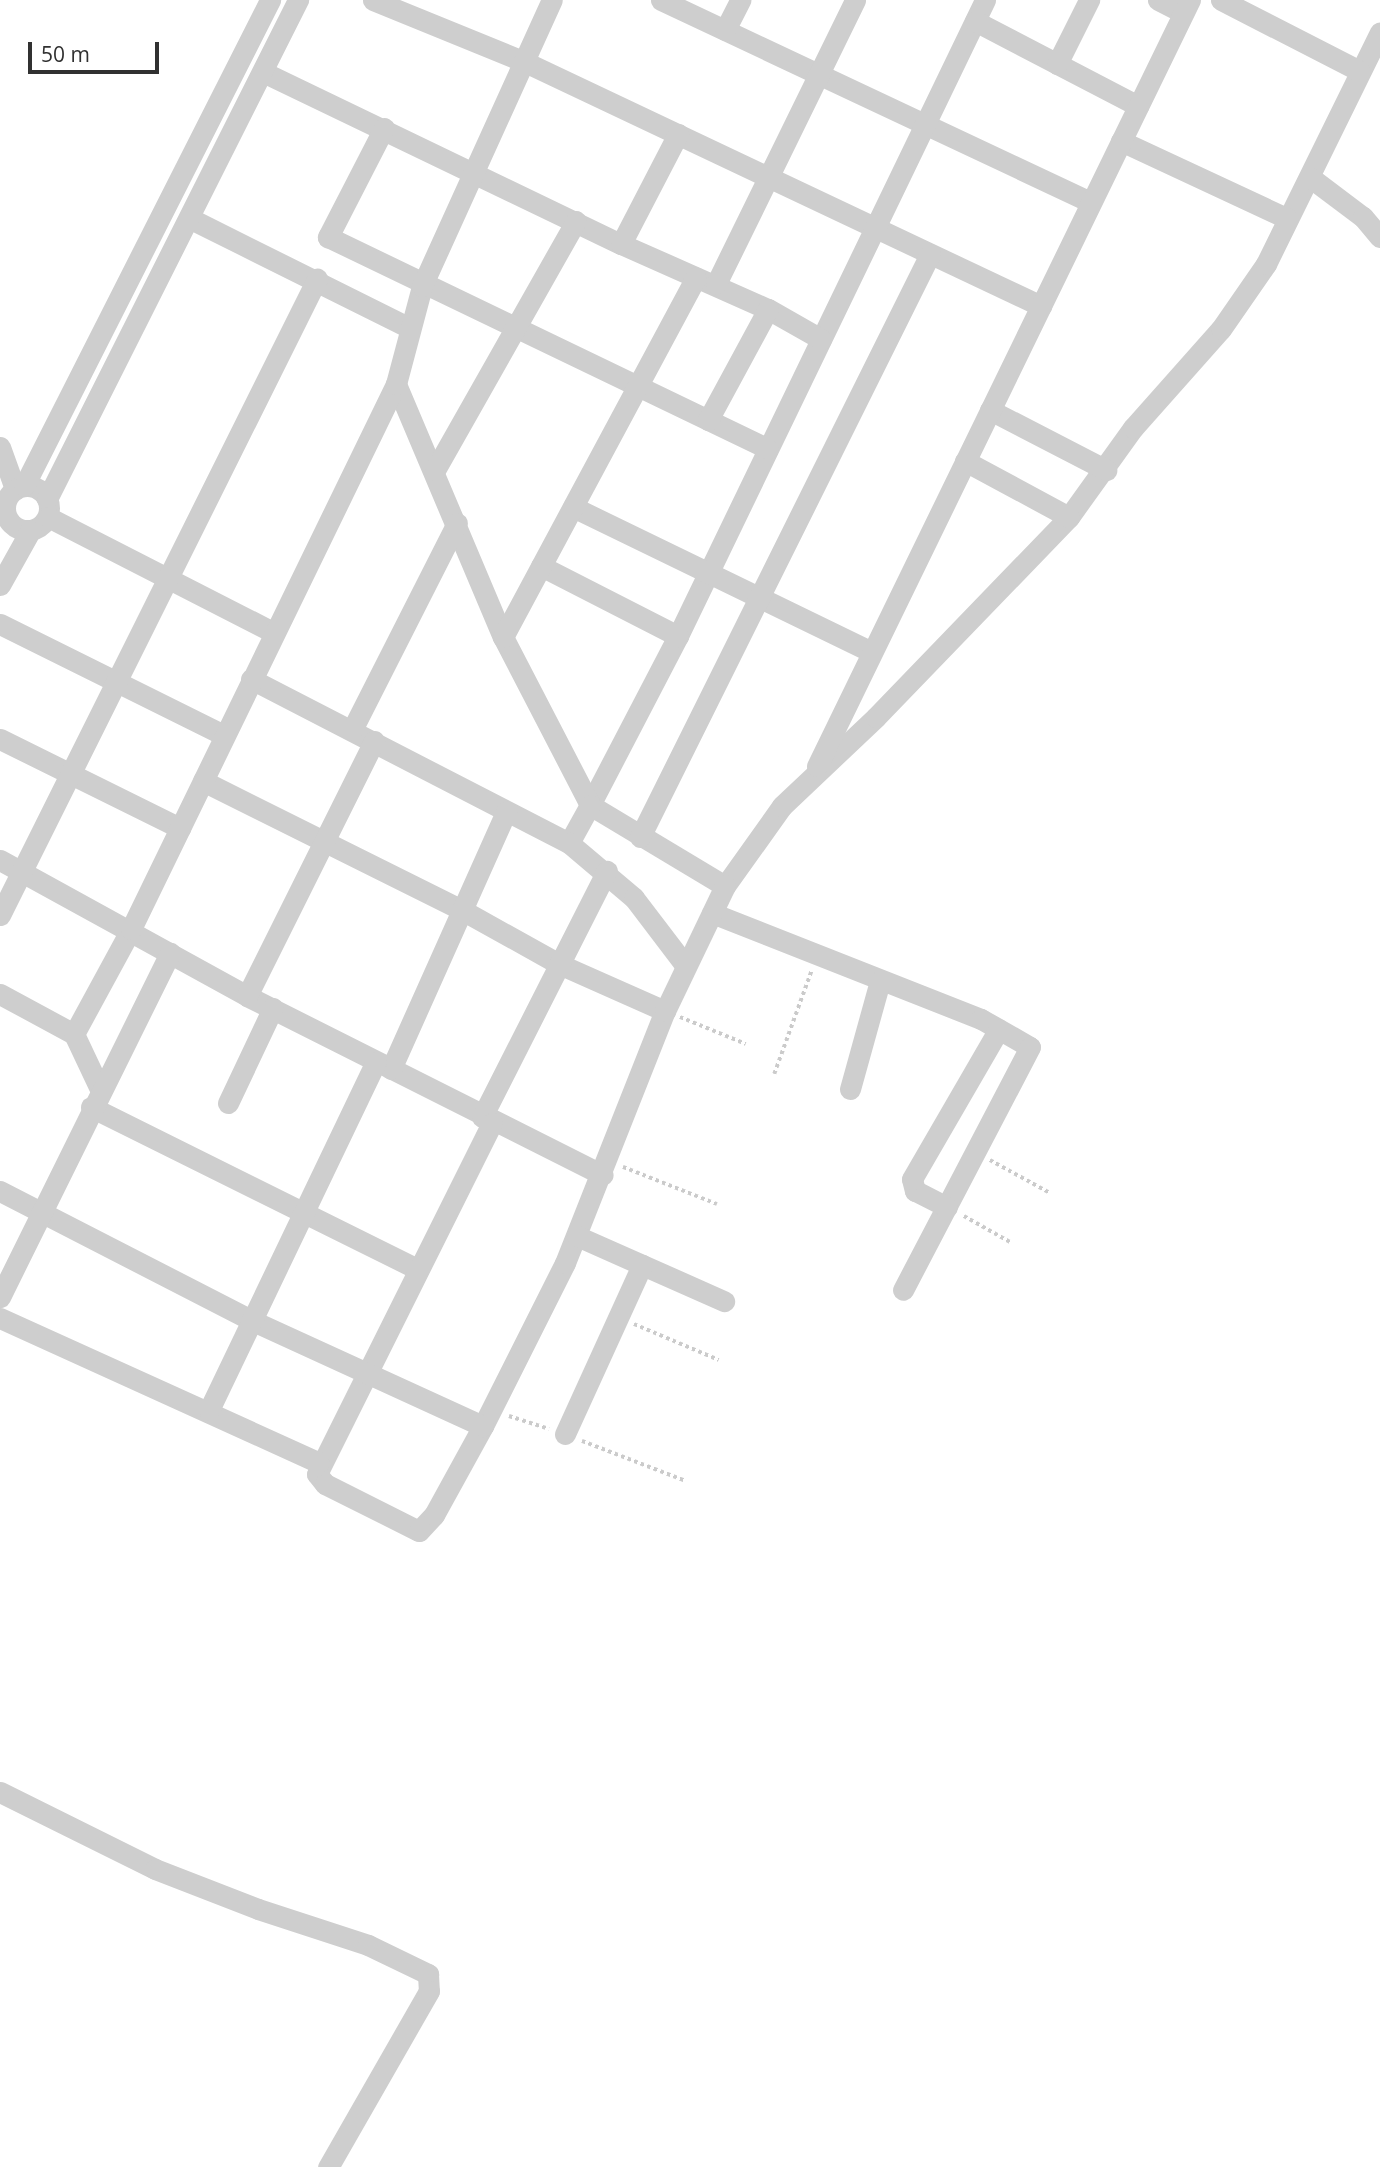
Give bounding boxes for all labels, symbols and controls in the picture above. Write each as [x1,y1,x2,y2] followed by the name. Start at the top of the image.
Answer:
[32,28,163,72] scale bar
[41,40,90,68] text: 50 m

